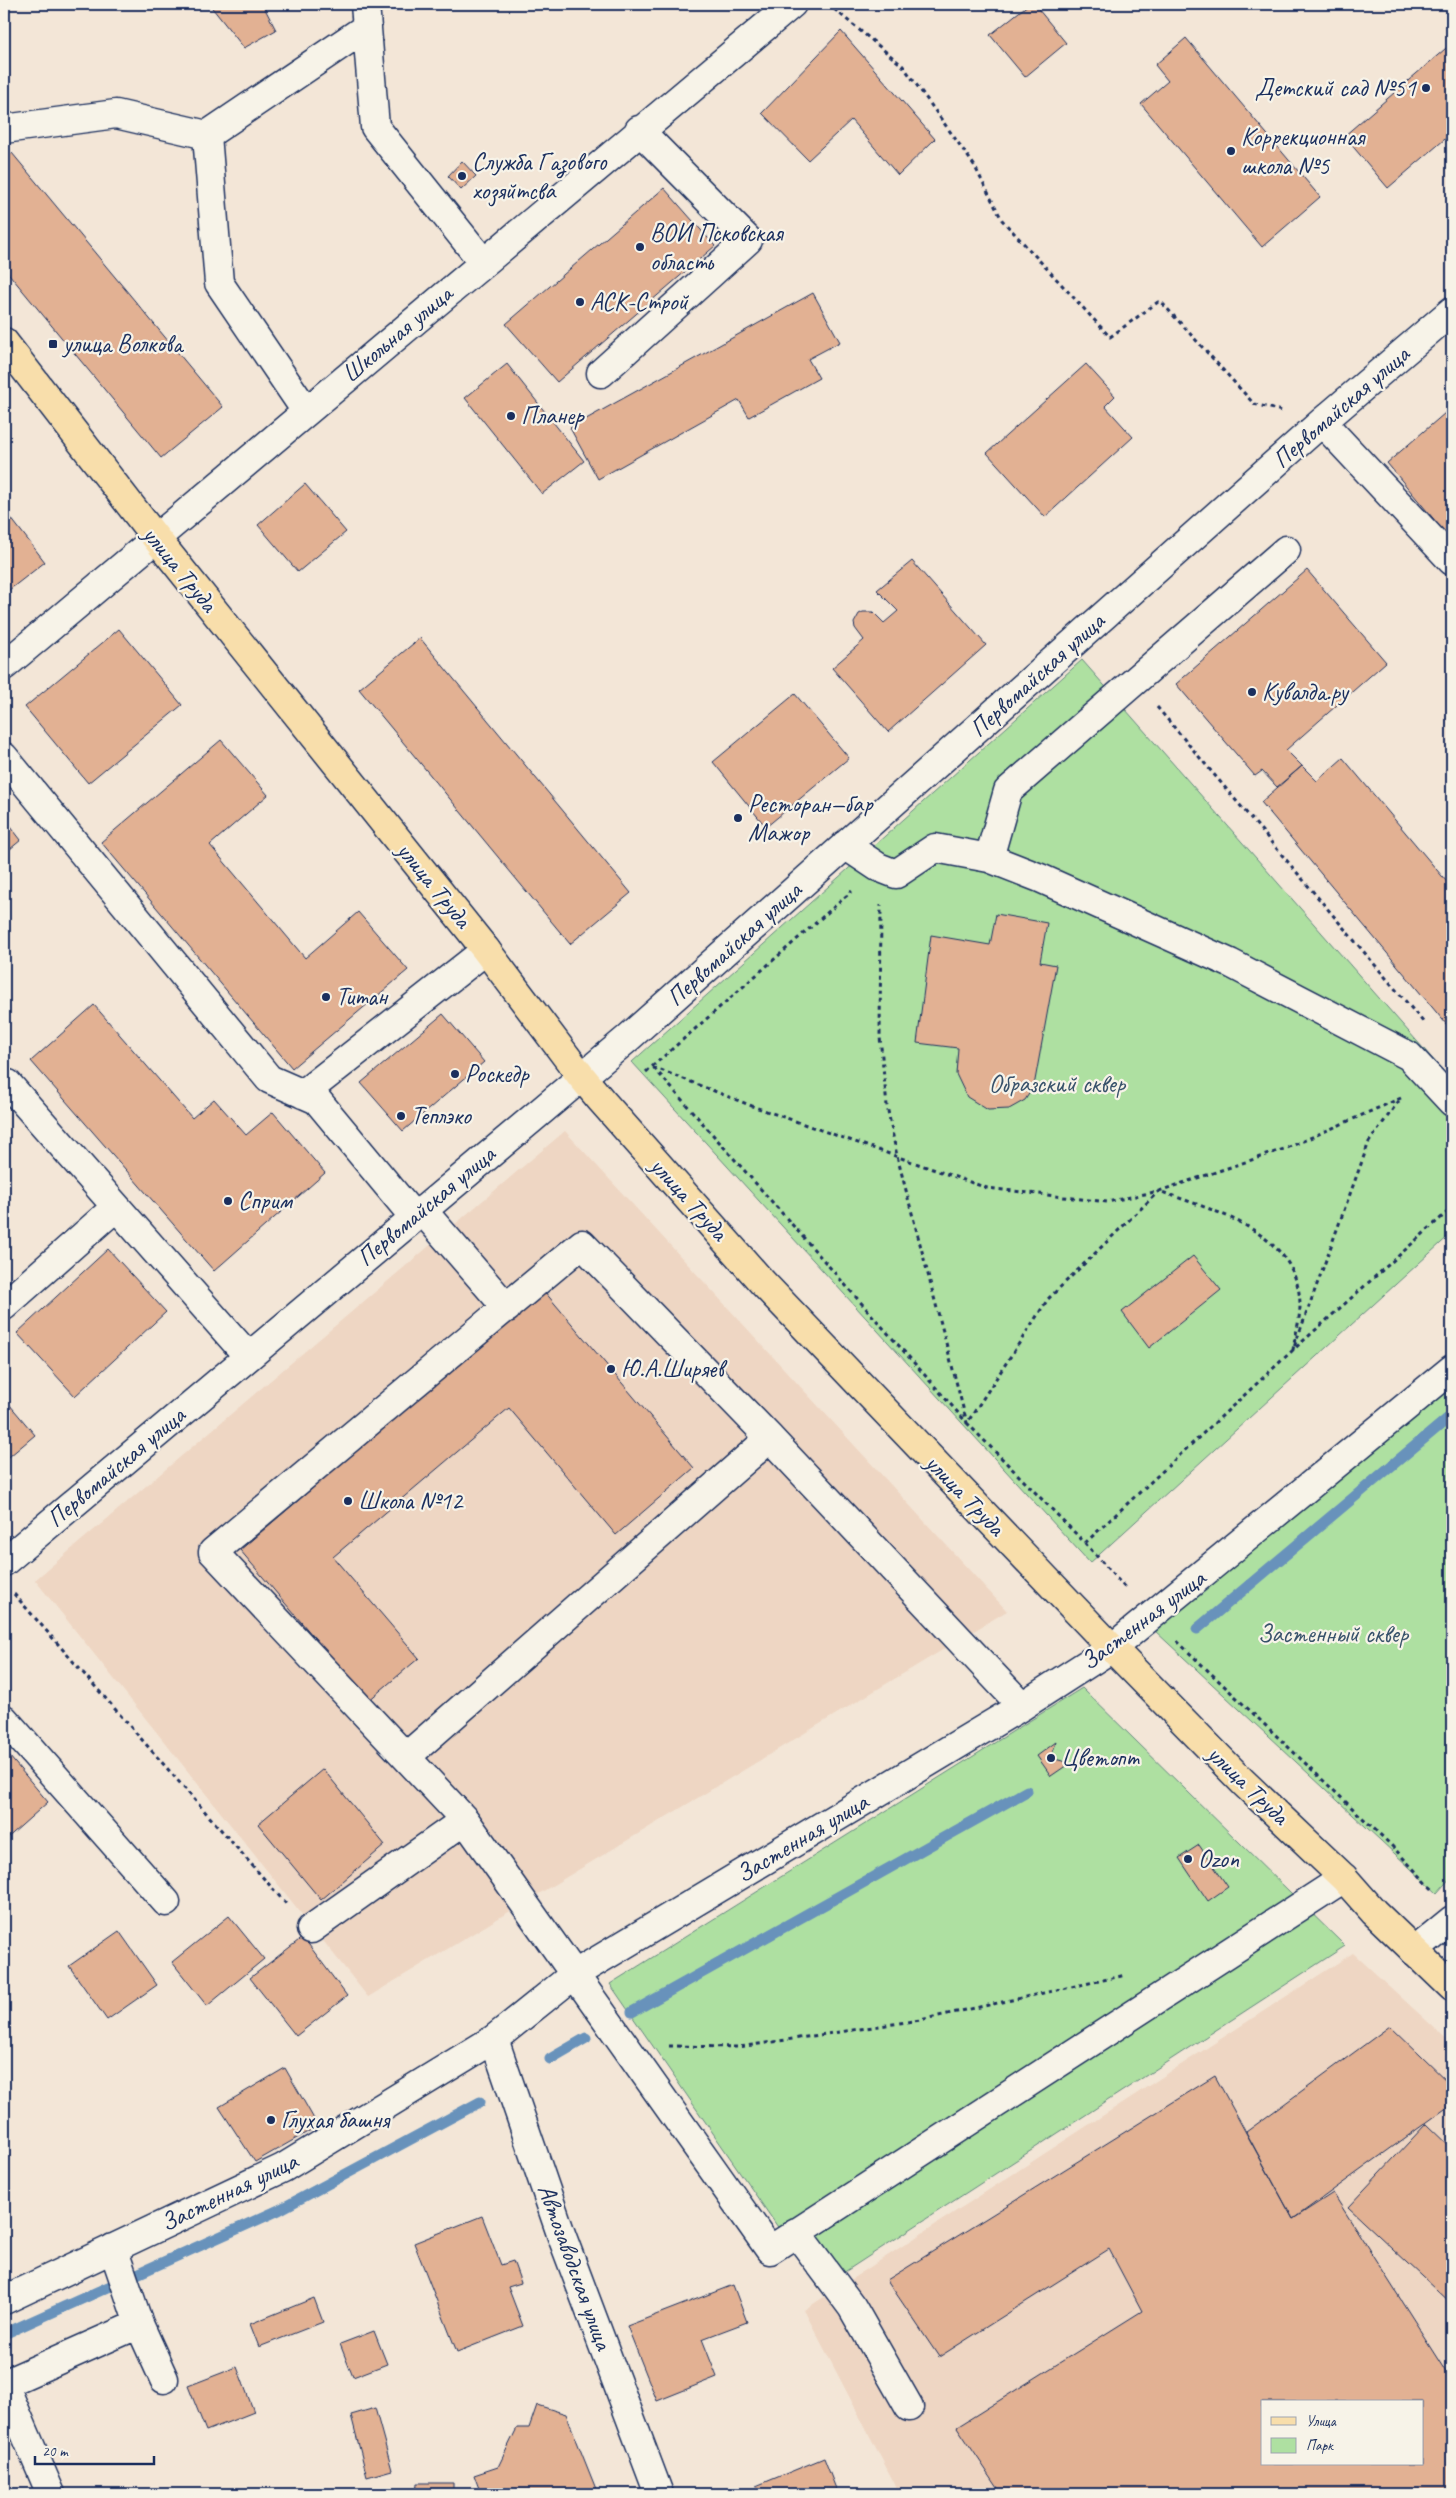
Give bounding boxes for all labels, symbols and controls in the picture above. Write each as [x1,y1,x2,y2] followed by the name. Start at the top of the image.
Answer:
[1255,72,1418,104] place label: Детский сад №51
[1420,82,1432,94] marker: Детский сад №51
[1241,121,1367,182] place label: Коррекционная школа №5
[1225,145,1237,157] marker: Коррекционная школа №5
[472,146,608,207] place label: Служба Газового хозяйтсва
[456,170,468,182] marker: Служба Газового хозяйтсва
[650,217,785,278] place label: ВОИ Псковская область
[634,241,646,253] marker: ВОИ Псковская область
[335,277,461,390] street label: Школьная улица
[590,286,689,318] place label: АСК-Строй
[574,296,586,308] marker: АСК-Строй
[61,328,185,360] place label: улица Волкова
[1266,337,1418,475] street label: Первомайская улица
[47,338,59,350] marker: улица Волкова
[521,400,585,432] place label: Планер
[505,410,517,422] marker: Планер
[134,518,226,620] street label: улица Труда
[963,604,1113,744] street label: Первомайская улица
[1262,676,1350,708] place label: Кувалда.ру
[1246,686,1258,698] marker: Кувалда.ру
[748,788,874,849] place label: Ресторан—бар Мажор
[732,812,744,824] marker: Ресторан—бар Мажор
[388,834,480,936] street label: улица Труда
[660,873,810,1013] street label: Первомайская улица
[336,981,389,1013] place label: Титан
[320,991,332,1003] marker: Титан
[465,1058,530,1090] place label: Роскедр
[449,1068,461,1080] marker: Роскедр
[989,1068,1127,1100] park label: Образский сквер
[411,1100,472,1132] place label: Теплэко
[395,1110,407,1122] marker: Теплэко
[350,1137,503,1273] street label: Первомайская улица
[642,1149,736,1249] street label: улица Труда
[238,1185,293,1217] place label: Сприм
[222,1195,234,1207] marker: Сприм
[621,1353,728,1385] place label: Ю.А.Ширяев
[605,1363,617,1375] marker: Ю.А.Ширяев
[40,1398,193,1534] street label: Первомайская улица
[917,1446,1013,1544] street label: улица Труда
[358,1485,464,1517] place label: Школа №12
[342,1495,354,1507] marker: Школа №12
[1074,1561,1214,1678] street label: Застенная улица
[1258,1618,1410,1650] park label: Застенный сквер
[1199,1737,1297,1833] street label: улица Труда
[1061,1742,1140,1774] place label: Цветопт
[1045,1752,1057,1764] marker: Цветопт
[730,1785,876,1890] street label: Застенная улица
[1198,1843,1240,1875] place label: Ozon
[1182,1853,1194,1865] marker: Ozon
[281,2104,391,2136] place label: Глухая башня
[265,2114,277,2126] marker: Глухая башня
[155,2144,305,2239] street label: Застенная улица
[530,2180,620,2356] street label: Автозаводская улица
[1261,2400,1424,2466] legend
[1306,2412,1337,2431] text: Улица
[35,2433,154,2465] scale bar
[1306,2436,1334,2455] text: Парк
[42,2442,69,2461] text: 20 m

